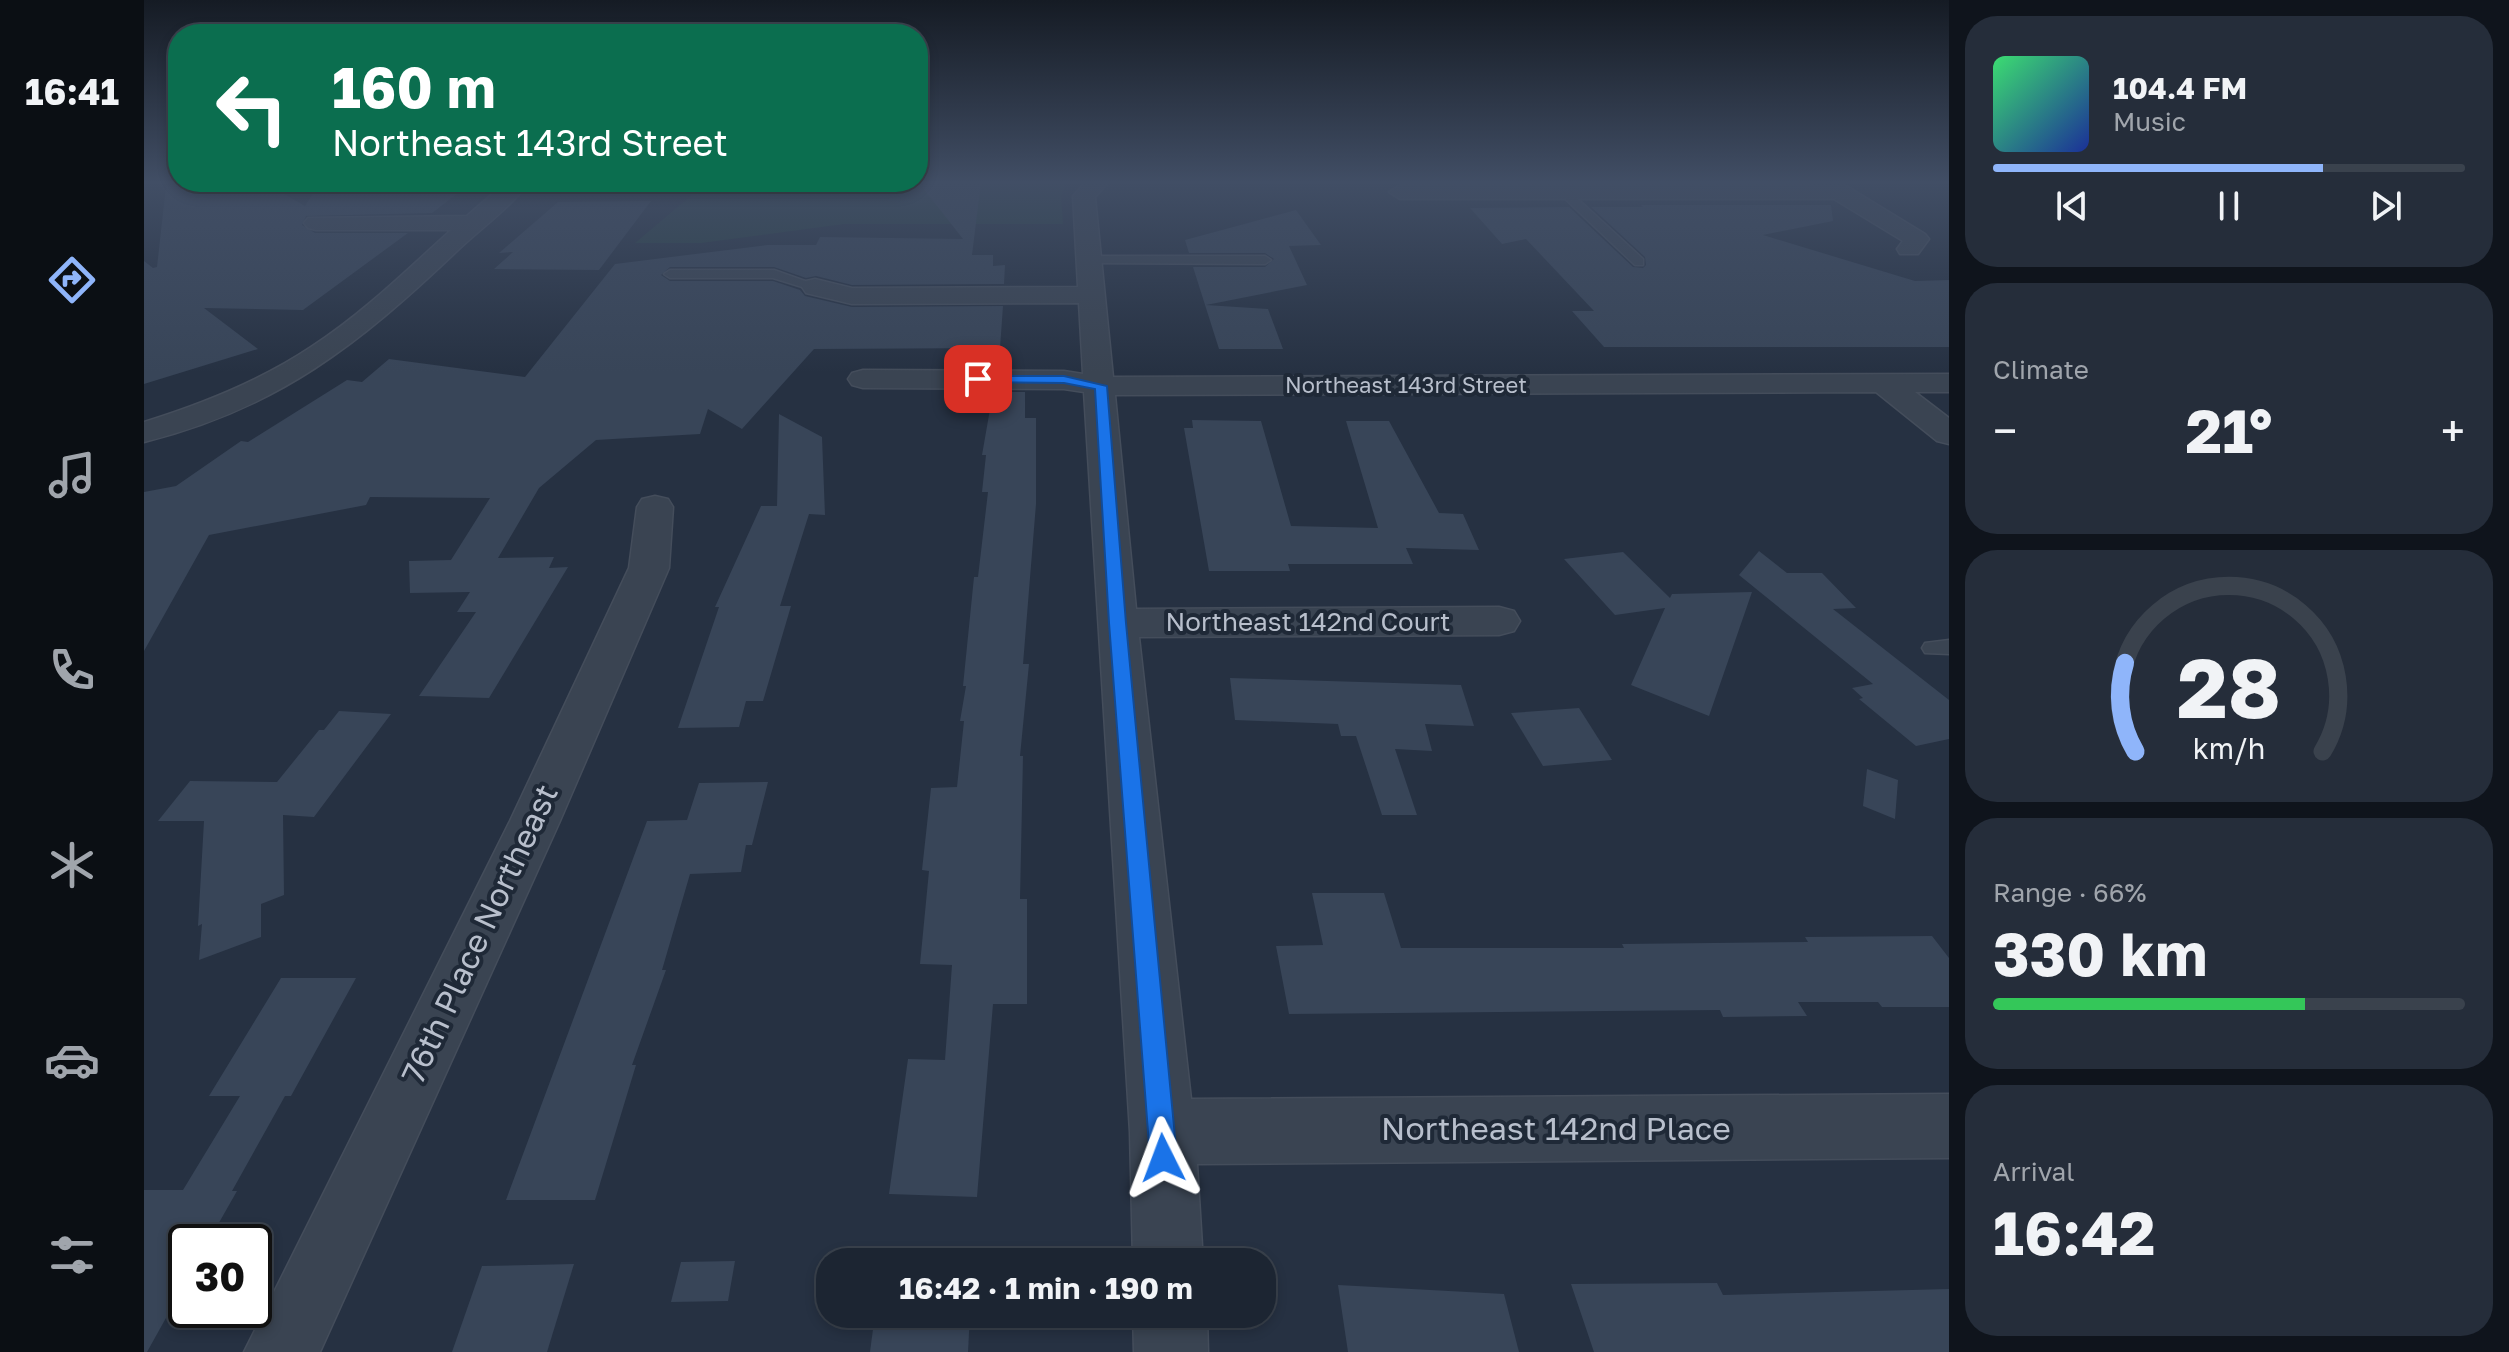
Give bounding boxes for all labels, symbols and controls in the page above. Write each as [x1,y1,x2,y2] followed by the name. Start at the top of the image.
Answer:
[332,53,496,120] text: 160 m
[200,56,304,160] icon: left
[25,70,119,113] text: 16:41
[2113,70,2247,106] text: 104.4 FM
[2113,106,2186,137] text: Music
[332,121,728,164] text: Northeast 143rd Street
[2050,184,2094,228] icon: previous
[2207,184,2251,228] icon: pause
[2364,184,2408,228] icon: next
[44,252,100,308] icon: directions
[944,345,1012,413] pin
[1993,354,2089,385] text: Climate
[956,357,1000,401] icon: arrive
[1285,371,1527,398] street label: Northeast 143rd Street
[2186,394,2272,466] text: 21°
[1993,404,2017,457] text: −
[2441,404,2465,457] text: +
[44,447,100,503] icon: music
[1166,606,1450,637] street label: Northeast 142nd Court
[2177,636,2281,736] text: 28
[44,642,100,698] icon: phone
[2193,731,2265,765] text: km/h
[393,778,565,1089] street label: 76th Place Northeast
[44,837,100,893] icon: climate
[1993,877,2146,908] text: Range · 66%
[1993,917,2208,989] text: 330 km
[44,1032,100,1088] icon: car
[1381,1109,1731,1147] street label: Northeast 142nd Place
[1121,1116,1205,1200] position arrow
[1993,1156,2074,1187] text: Arrival
[1993,1196,2155,1268] text: 16:42
[168,1224,272,1328] speed limit sign: 30
[44,1227,100,1283] icon: filters
[899,1270,1193,1306] text: 16:42 · 1 min · 190 m

